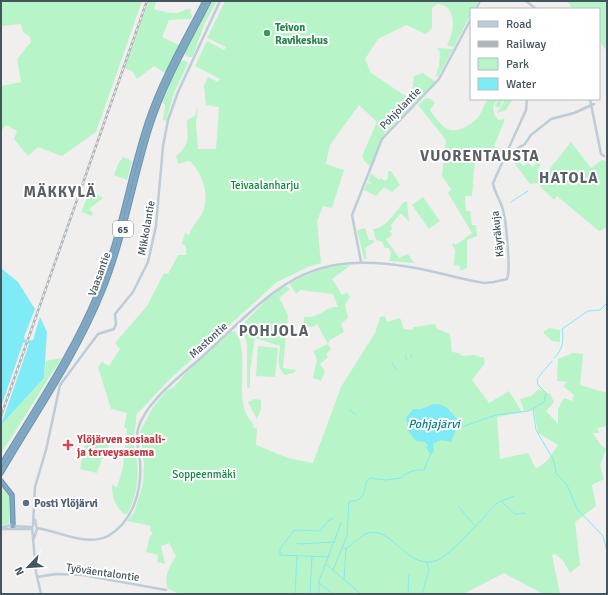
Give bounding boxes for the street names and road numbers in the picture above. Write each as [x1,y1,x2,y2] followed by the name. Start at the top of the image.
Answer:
[377,85,424,132] street label: Pohjolantie
[135,200,158,257] street label: Mikkolantie
[489,210,506,258] street label: Käyräkuja
[113,221,133,237] road number: 65
[86,250,113,298] street label: Vaasantie
[186,320,230,361] street label: Mastontie
[65,561,140,584] street label: Työväentalontie

